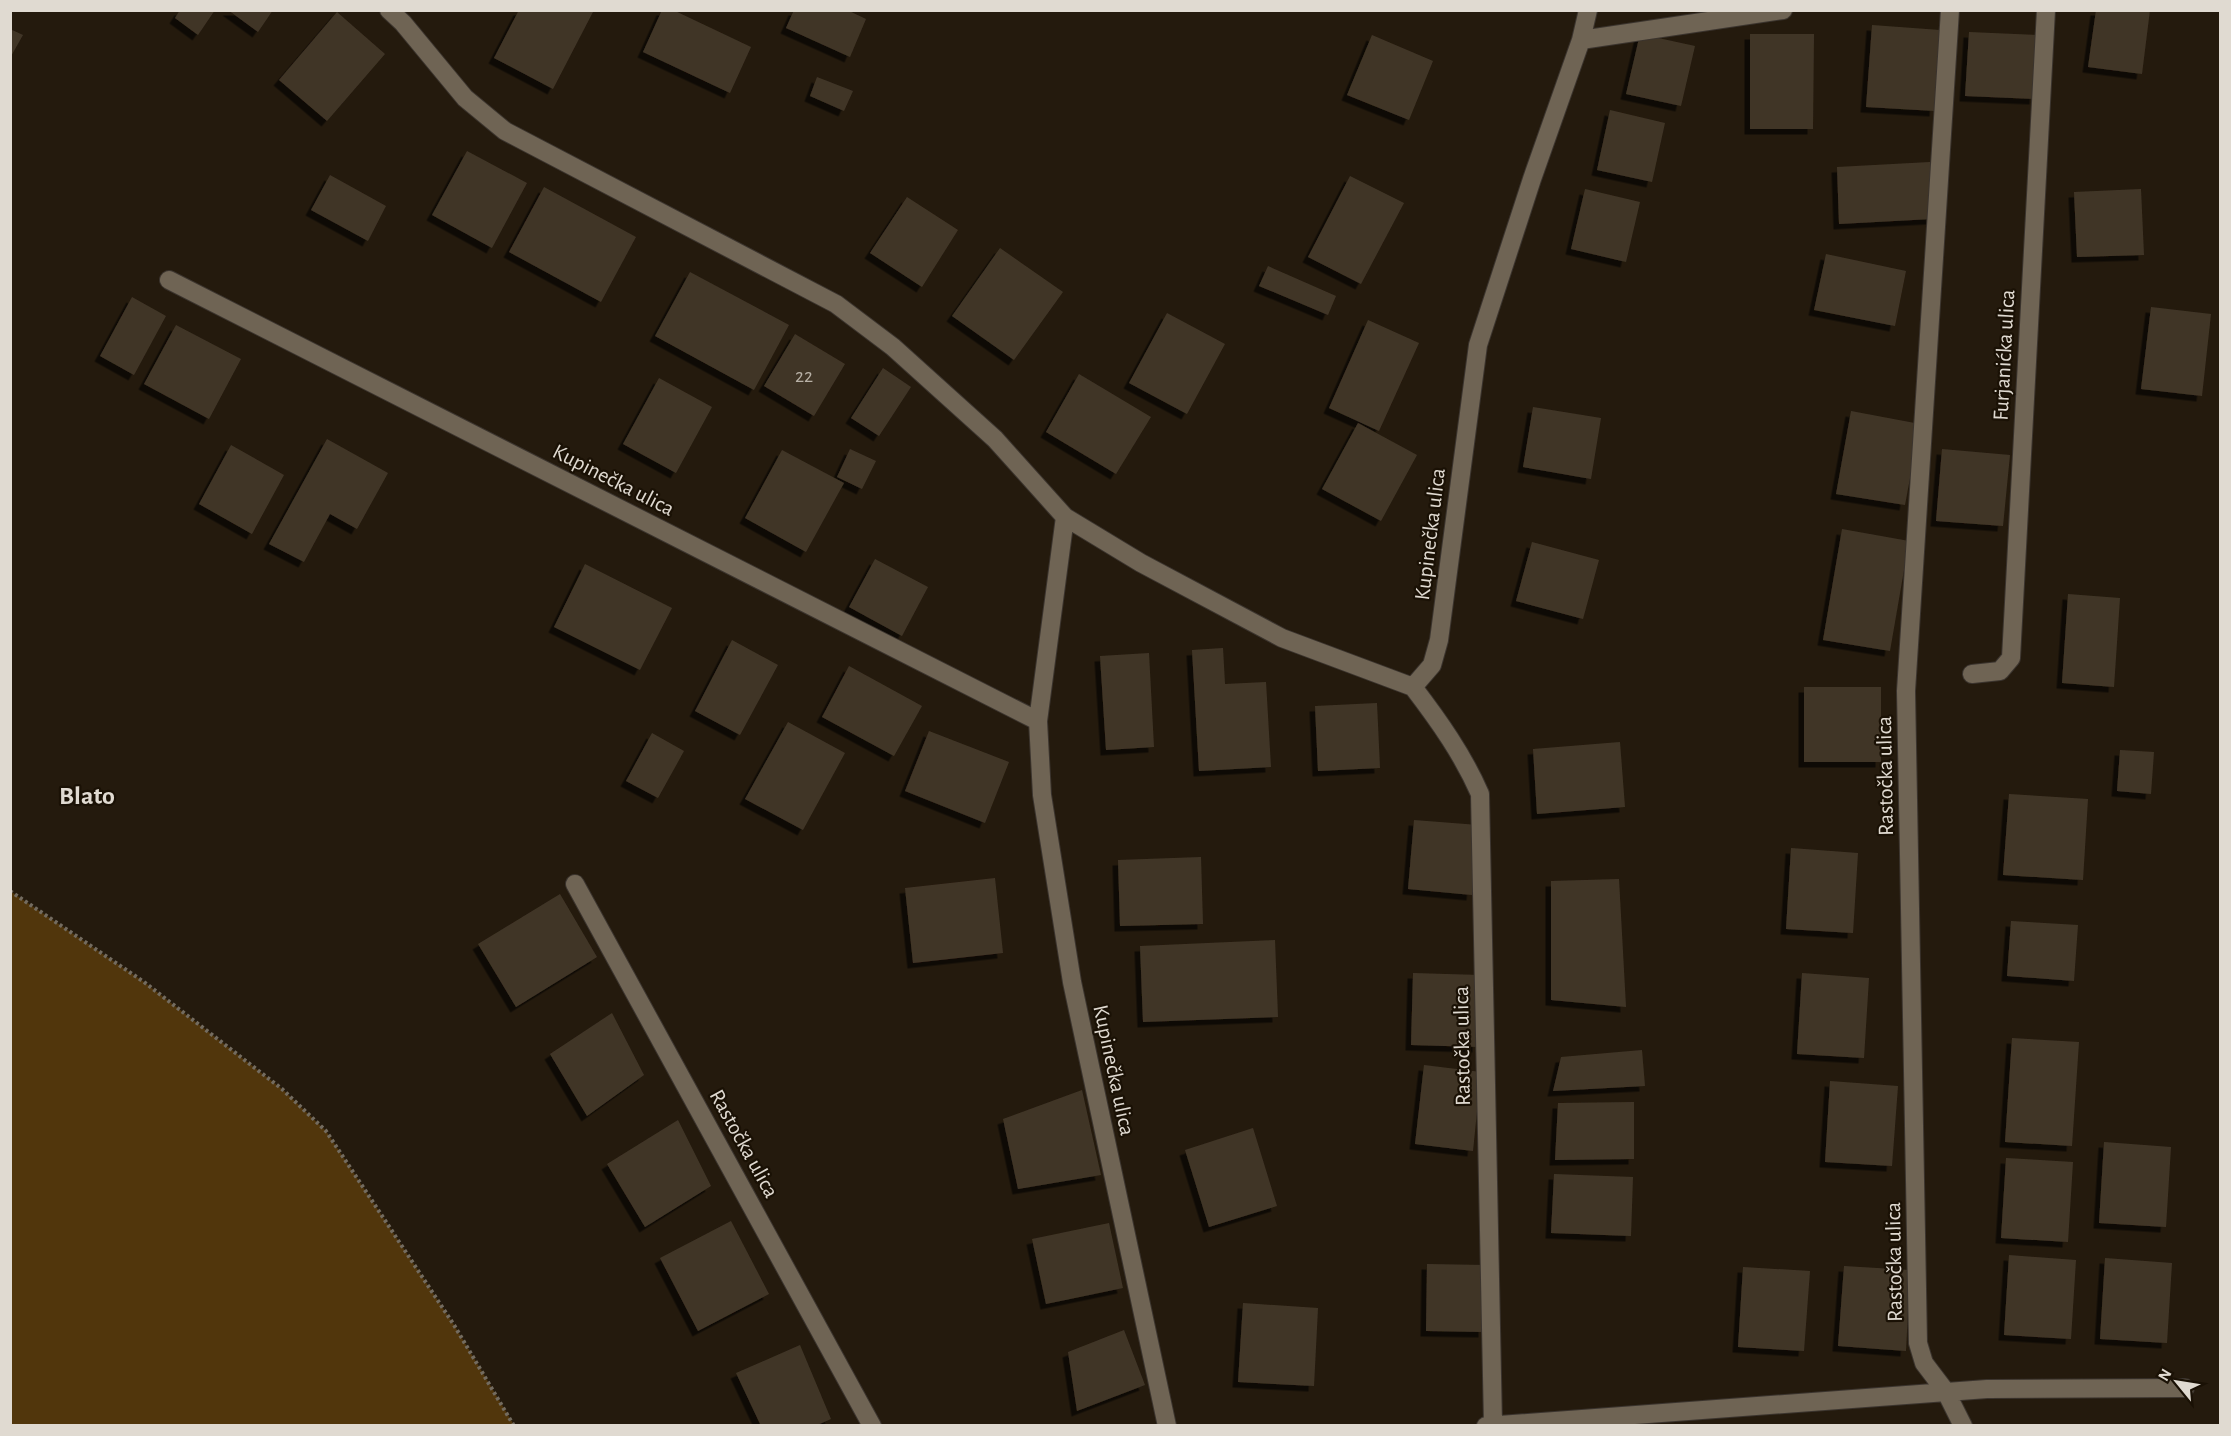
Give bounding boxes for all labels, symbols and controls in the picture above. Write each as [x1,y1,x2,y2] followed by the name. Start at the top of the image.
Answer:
[1990,289,2018,421] street label: Furjanićka ulica
[795,366,813,386] house number: 22
[549,440,678,520] street label: Kupinečka ulica
[1411,467,1449,602] street label: Kupinečka ulica
[1873,716,1897,836] street label: Rastočka ulica
[59,783,115,809] district label: Blato
[1450,986,1474,1106] street label: Rastočka ulica
[1089,1003,1139,1138] street label: Kupinečka ulica
[705,1086,783,1201] street label: Rastočka ulica
[1882,1202,1906,1322] street label: Rastočka ulica
[2147,1352,2207,1412] north arrow
[2155,1366,2175,1384] text: N

